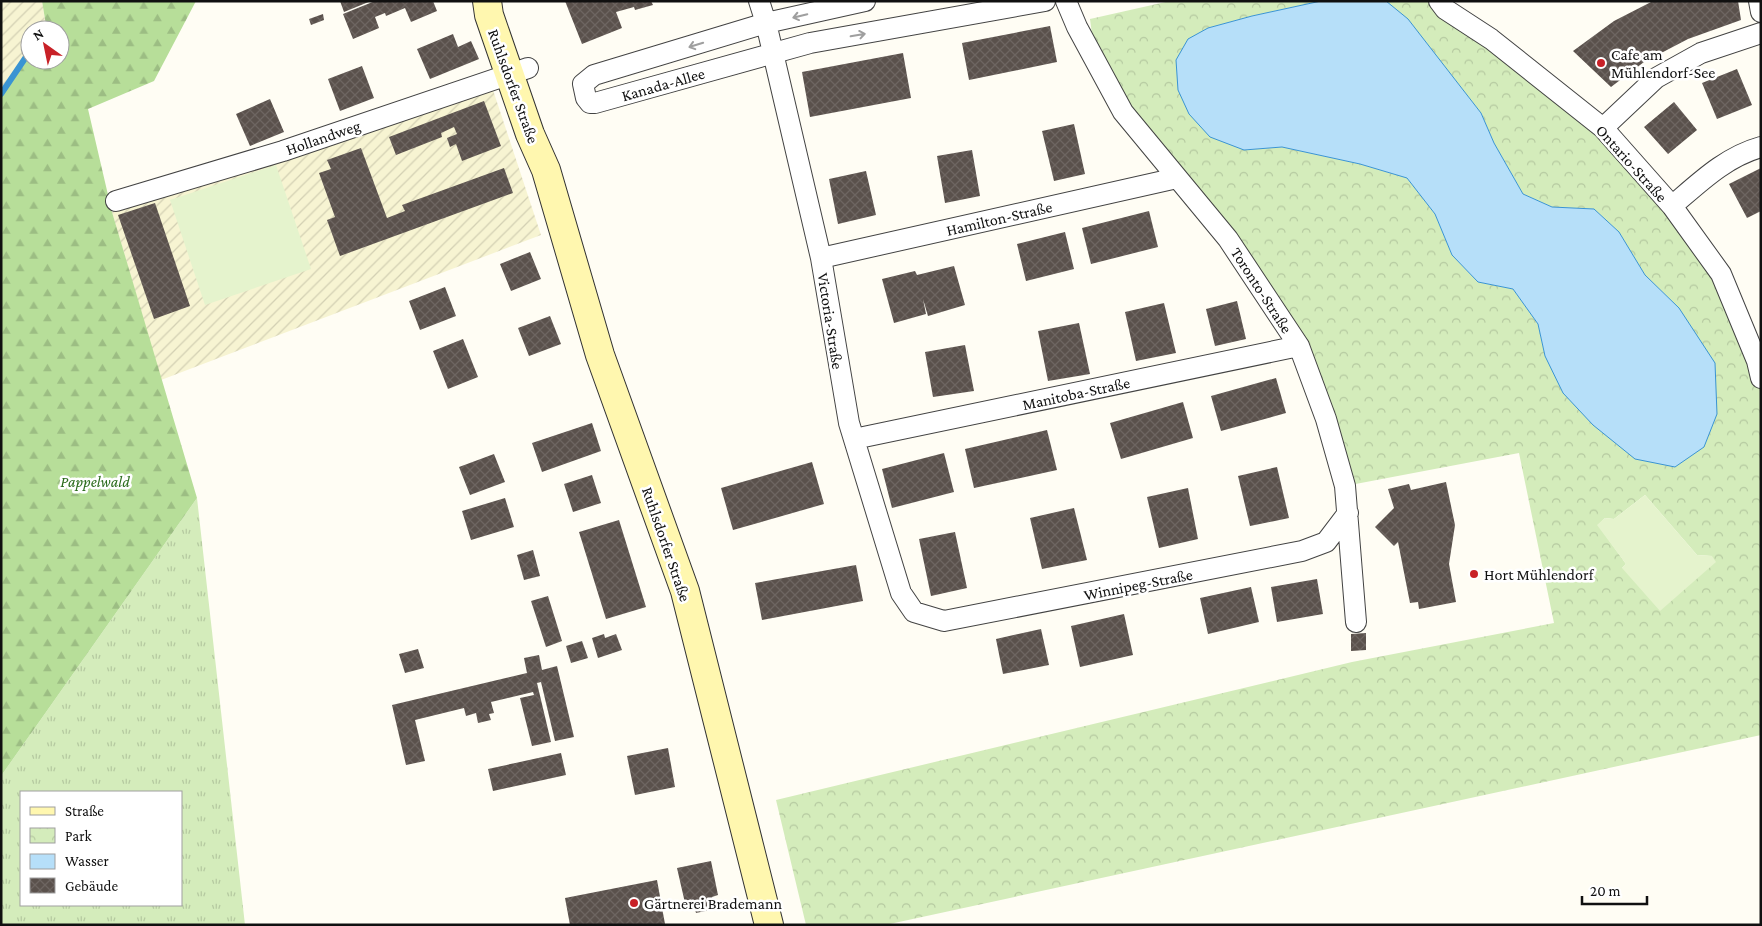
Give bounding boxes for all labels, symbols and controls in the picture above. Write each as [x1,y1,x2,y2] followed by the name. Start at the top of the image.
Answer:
[793,12,809,21] one-way arrow
[20,20,70,70] north arrow
[30,25,47,43] text: N
[485,27,542,146] street label: Ruhlsdorfer Straße
[850,29,866,39] one-way arrow
[688,40,704,50] one-way arrow
[1611,46,1715,81] place label: Cafe am Mühlendorf-See
[1595,57,1607,69] marker: Cafe am Mühlendorf-See
[620,65,707,104] street label: Kanada-Allee
[284,117,363,159] street label: Hollandweg
[1593,121,1671,205] street label: Ontario-Straße
[944,198,1054,239] street label: Hamilton-Straße
[1228,244,1296,336] street label: Toronto-Straße
[814,272,847,371] street label: Victoria-Straße
[1021,374,1131,413] street label: Manitoba-Straße
[60,473,130,491] park label: Pappelwald
[639,485,694,604] street label: Ruhlsdorfer Straße
[1082,566,1194,604] street label: Winnipeg-Straße
[1484,566,1595,583] place label: Hort Mühlendorf
[1468,568,1480,580] marker: Hort Mühlendorf
[20,791,182,906] legend
[65,803,104,819] text: Straße
[65,828,92,844] text: Park
[65,853,109,869] text: Wasser
[1582,874,1647,906] scale bar
[65,878,119,894] text: Gebäude
[1590,883,1621,899] text: 20 m
[644,895,783,912] place label: Gärtnerei Brademann
[628,897,640,909] marker: Gärtnerei Brademann

